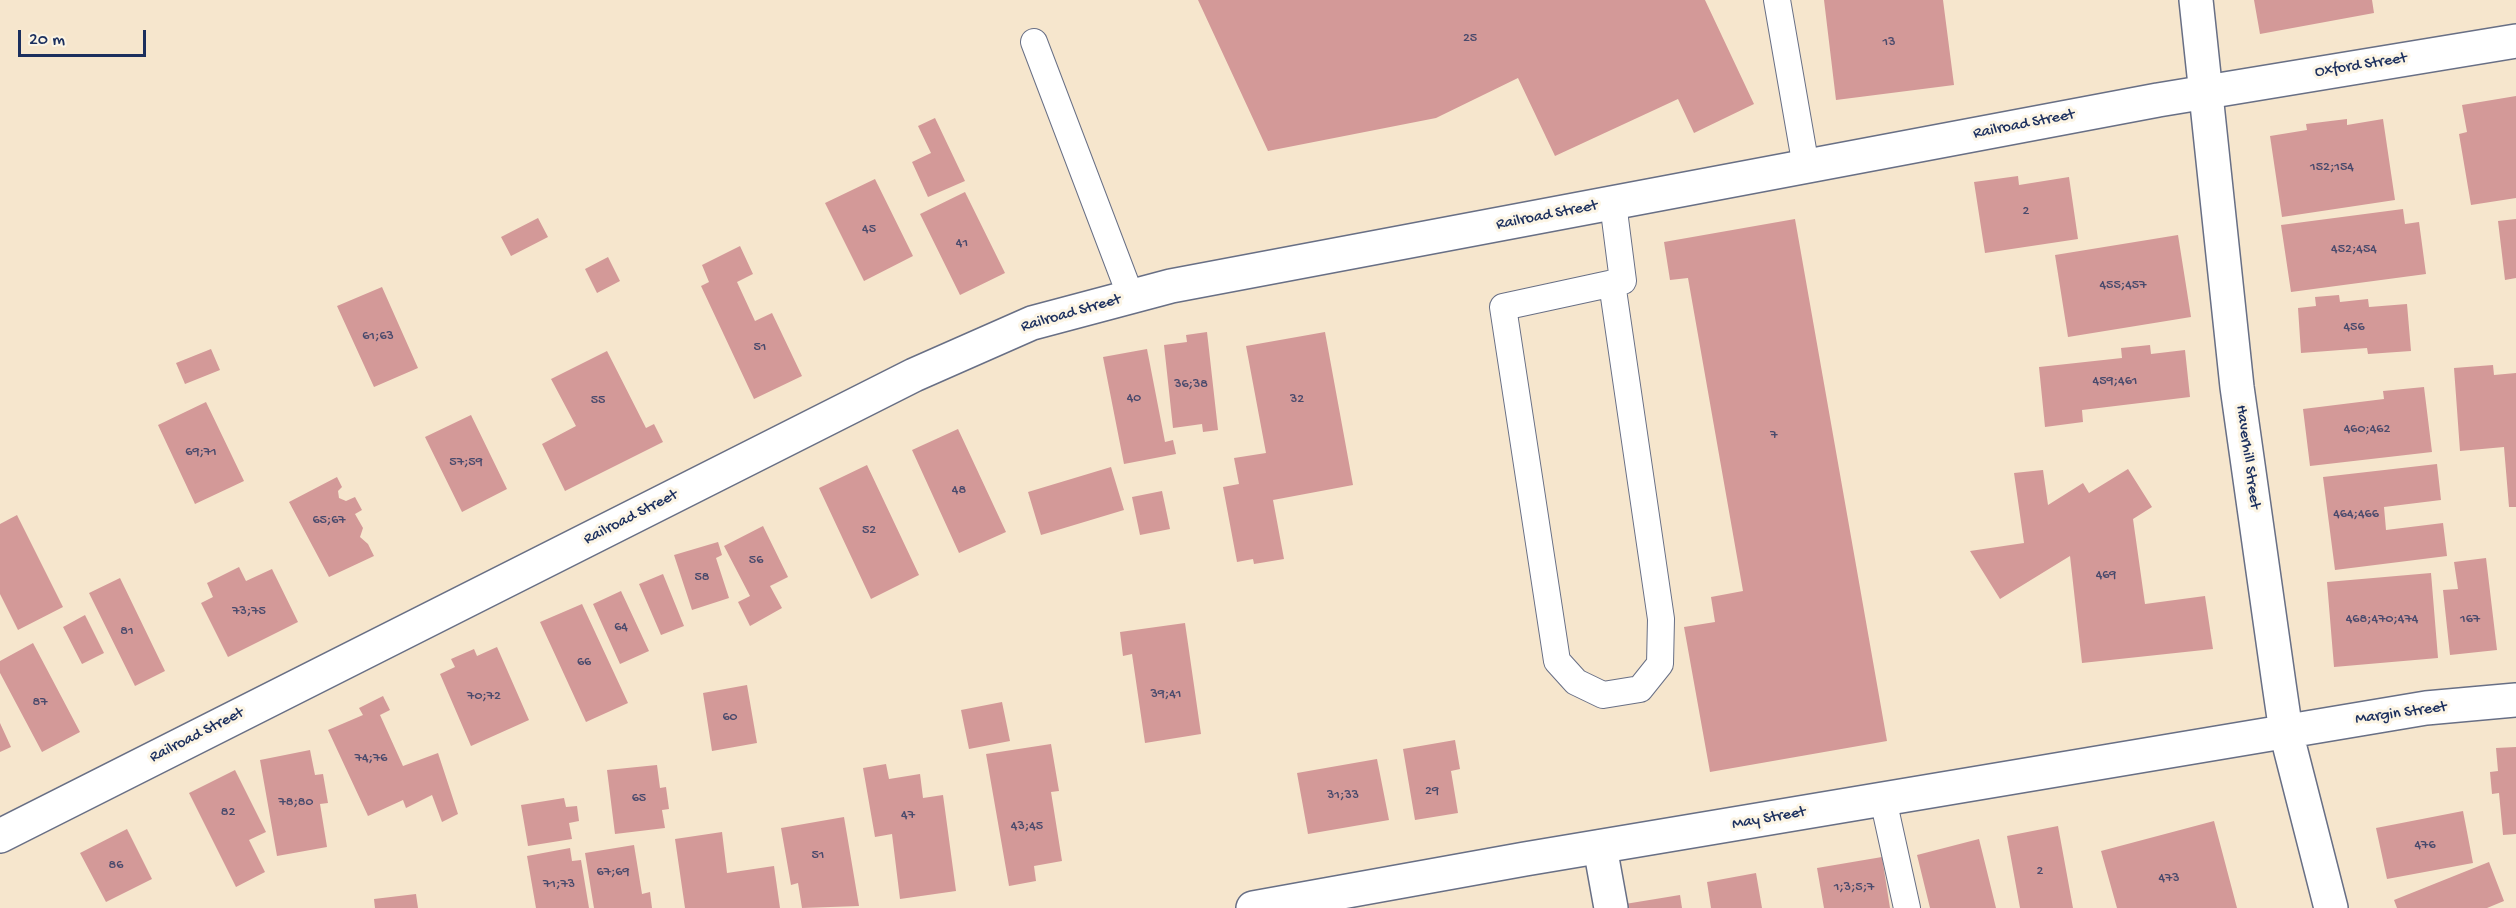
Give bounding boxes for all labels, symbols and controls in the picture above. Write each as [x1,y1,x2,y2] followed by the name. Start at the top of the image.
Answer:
[21,18,148,56] scale bar
[29,30,65,51] text: 20 m
[1463,31,1477,47] house number: 25
[1883,35,1895,51] house number: 13
[2314,49,2408,83] street label: Oxford Street
[1972,106,2076,144] street label: Railroad Street
[2310,160,2354,176] house number: 152;154
[1495,197,1599,235] street label: Railroad Street
[2023,204,2029,220] house number: 2
[862,222,876,238] house number: 45
[956,236,968,252] house number: 41
[2331,242,2377,258] house number: 452;454
[2099,278,2147,294] house number: 455;457
[1019,291,1123,337] street label: Railroad Street
[2343,320,2365,336] house number: 456
[362,329,394,345] house number: 61;63
[753,340,767,356] house number: 51
[2093,374,2137,390] house number: 459;461
[1174,377,1208,393] house number: 36;38
[1127,391,1141,407] house number: 40
[1290,392,1304,408] house number: 32
[591,393,605,409] house number: 55
[2230,404,2264,510] street label: Haverhill Street
[2344,422,2390,438] house number: 460;462
[1770,428,1778,444] house number: 7
[185,445,217,461] house number: 69;71
[449,455,483,471] house number: 57;59
[952,483,966,499] house number: 48
[581,486,681,550] street label: Railroad Street
[2333,507,2379,523] house number: 464;466
[312,513,346,529] house number: 65;67
[862,523,876,539] house number: 52
[749,553,763,569] house number: 56
[2096,568,2116,584] house number: 469
[694,570,710,586] house number: 58
[232,604,266,620] house number: 73;75
[2346,612,2418,628] house number: 468;470;474
[2460,612,2480,628] house number: 167
[614,620,628,636] house number: 64
[120,624,134,640] house number: 81
[577,655,591,671] house number: 66
[1151,687,1181,703] house number: 39;41
[467,689,501,705] house number: 70;72
[33,695,47,711] house number: 87
[2354,698,2448,730] street label: Margin Street
[147,704,247,768] street label: Railroad Street
[722,710,738,726] house number: 60
[355,751,387,767] house number: 74;76
[1425,784,1439,800] house number: 29
[1327,788,1359,804] house number: 31;33
[632,791,646,807] house number: 65
[279,795,313,811] house number: 78;80
[1731,803,1807,835] street label: May Street
[221,805,235,821] house number: 82
[901,808,915,824] house number: 47
[1011,819,1043,835] house number: 43;45
[2414,838,2436,854] house number: 476
[811,848,825,864] house number: 51
[109,858,123,874] house number: 86
[2037,864,2043,880] house number: 2
[597,865,629,881] house number: 67;69
[2158,871,2180,887] house number: 473
[543,877,575,893] house number: 71;73
[1834,880,1874,896] house number: 1;3;5;7

